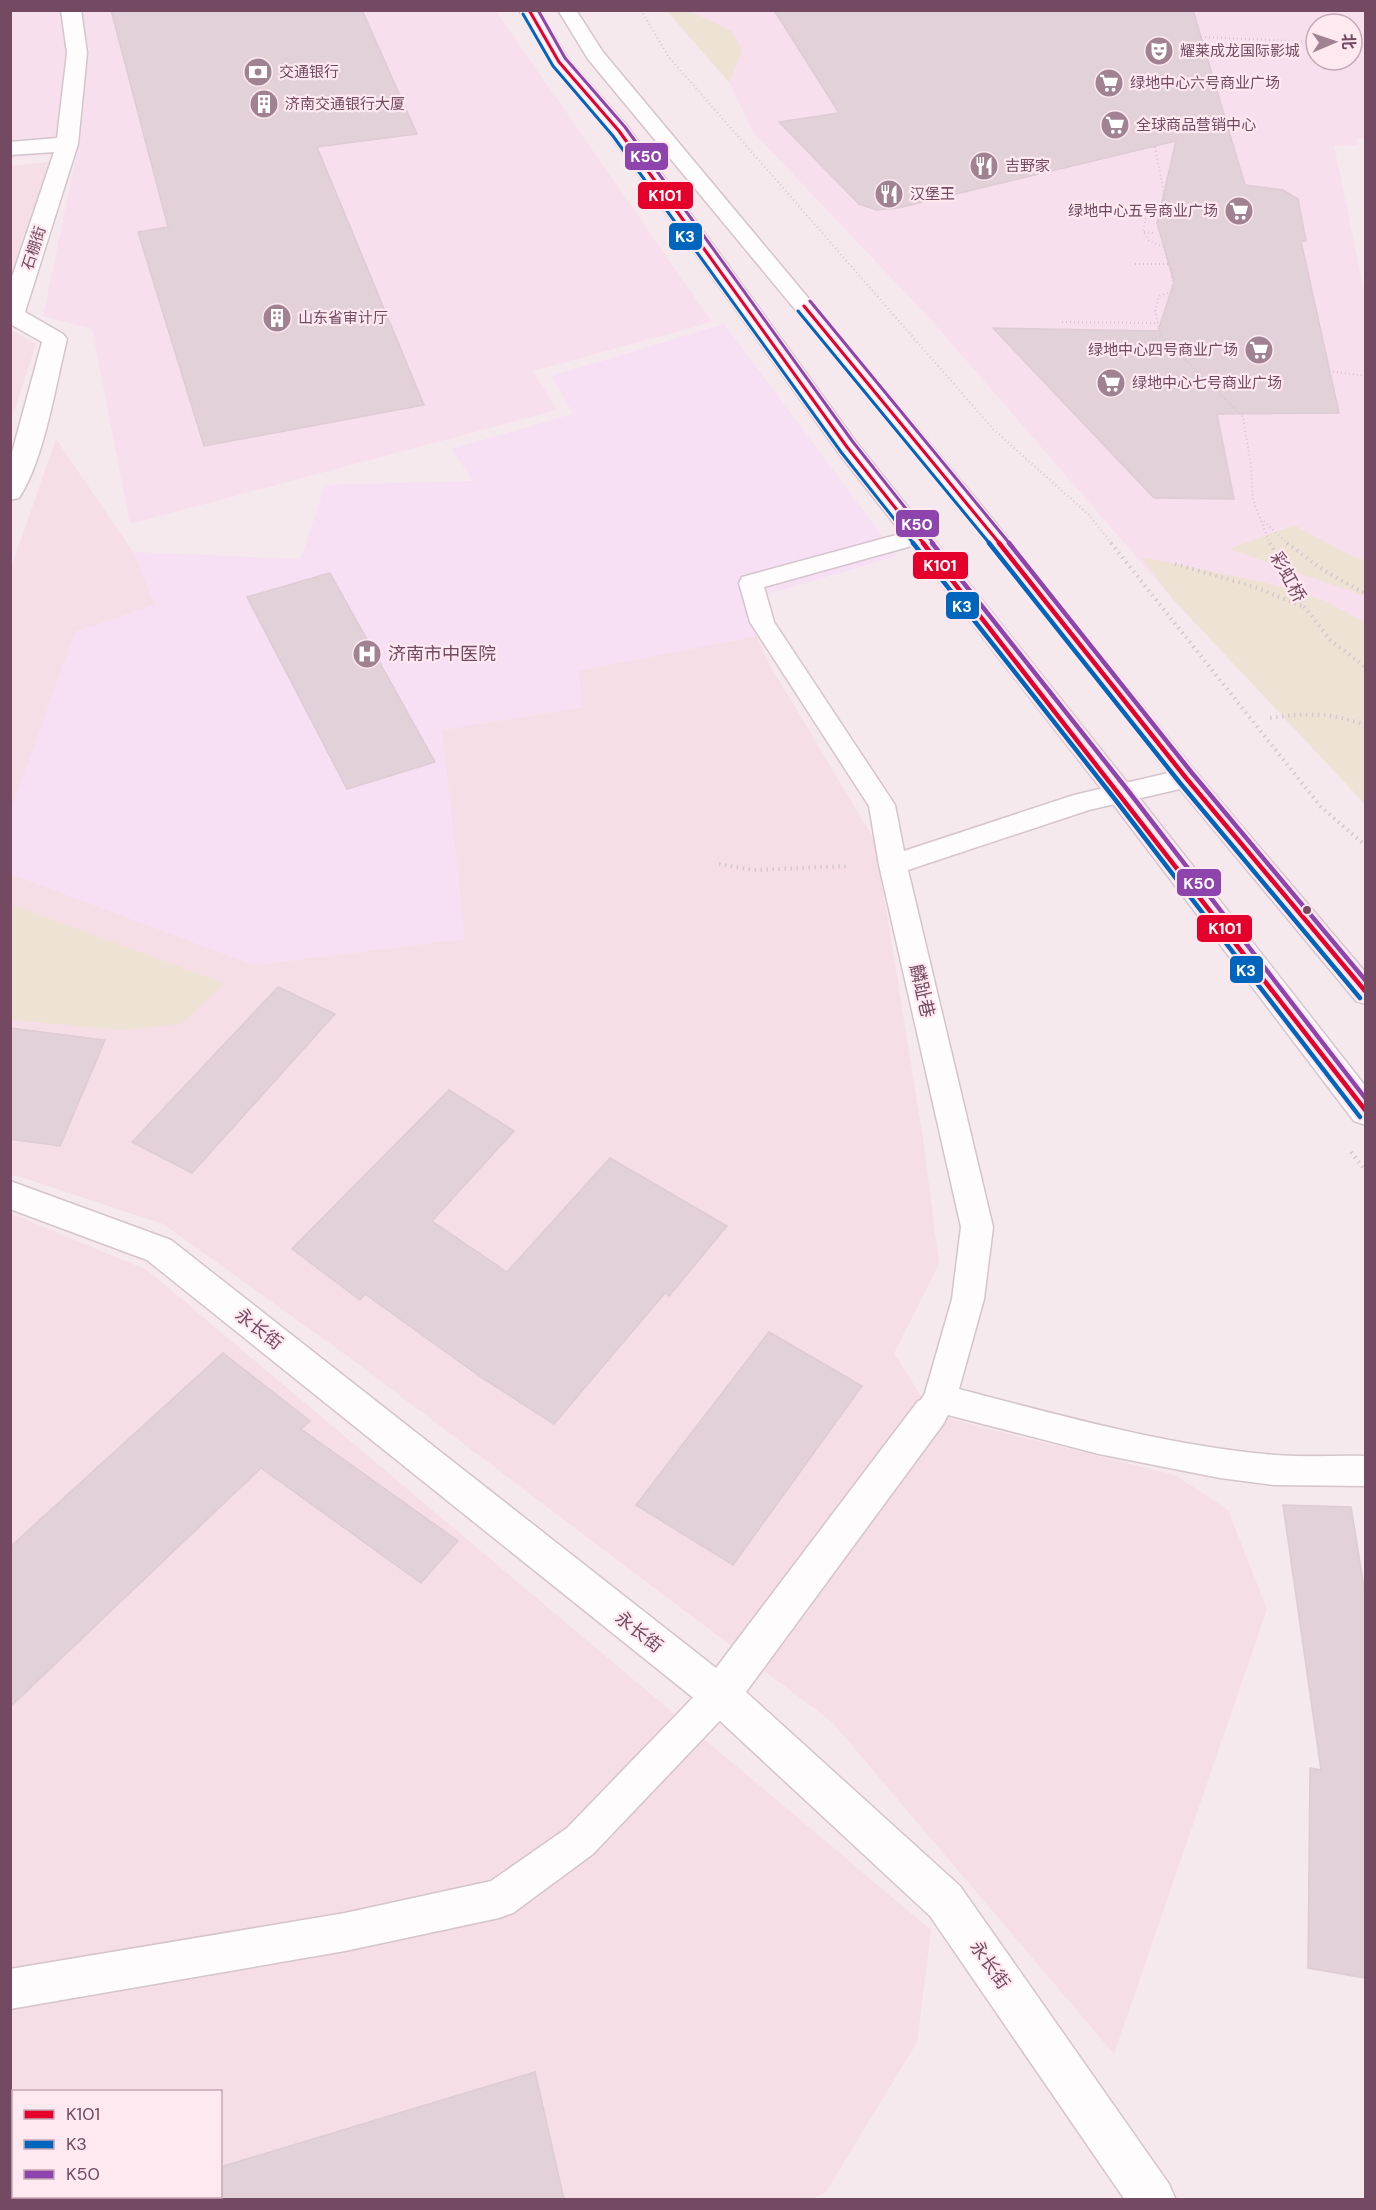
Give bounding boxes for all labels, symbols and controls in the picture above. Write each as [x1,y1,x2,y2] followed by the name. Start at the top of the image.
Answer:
[1304,12,1364,72] north arrow
[1338,33,1359,50] text: 北
[1143,35,1175,67] theatre icon: 耀莱成龙国际影城
[1180,41,1300,61] place label: 耀莱成龙国际影城
[242,56,274,88] bank icon: 交通银行
[279,62,339,82] place label: 交通银行
[1093,67,1125,99] supermarket icon: 绿地中心六号商业广场
[1130,73,1280,93] place label: 绿地中心六号商业广场
[248,88,280,120] building icon: 济南交通银行大厦
[285,94,405,114] place label: 济南交通银行大厦
[1099,109,1131,141] supermarket icon: 全球商品营销中心
[1136,115,1256,135] place label: 全球商品营销中心
[624,142,669,171] line badge: K50
[630,146,662,167] text: K50
[968,150,1000,182] restaurant icon: 吉野家
[1005,156,1050,176] place label: 吉野家
[873,178,905,210] restaurant icon: 汉堡王
[637,181,694,210] line badge: K101
[910,184,955,204] place label: 汉堡王
[648,185,682,206] text: K101
[1223,195,1255,227] supermarket icon: 绿地中心五号商业广场
[1068,201,1218,221] place label: 绿地中心五号商业广场
[668,222,703,251] line badge: K3
[18,224,50,272] street label: 石棚街
[675,226,695,247] text: K3
[261,302,293,334] building icon: 山东省审计厅
[298,308,388,328] place label: 山东省审计厅
[1243,334,1275,366] supermarket icon: 绿地中心四号商业广场
[1088,340,1238,360] place label: 绿地中心四号商业广场
[1095,367,1127,399] supermarket icon: 绿地中心七号商业广场
[1132,373,1282,393] place label: 绿地中心七号商业广场
[895,509,940,538] line badge: K50
[901,514,933,535] text: K50
[1264,548,1312,606] street label: 彩虹桥
[912,551,969,580] line badge: K101
[923,555,957,576] text: K101
[945,591,980,620] line badge: K3
[952,596,972,617] text: K3
[351,638,383,670] hospital icon: 济南市中医院
[388,642,496,666] place label: 济南市中医院
[1176,868,1222,897] line badge: K50
[1183,873,1215,894] text: K50
[1301,904,1313,916] unlabelled marker
[1196,914,1253,943] line badge: K101
[1208,918,1242,939] text: K101
[1229,955,1264,984] line badge: K3
[1236,960,1256,981] text: K3
[904,962,940,1020] street label: 麟趾巷
[230,1303,288,1355] street label: 永长街
[610,1606,668,1658] street label: 永长街
[965,1936,1015,1994] street label: 永长街
[12,2090,222,2198] legend
[66,2102,100,2126] text: K101
[66,2132,87,2156] text: K3
[66,2162,100,2186] text: K50

